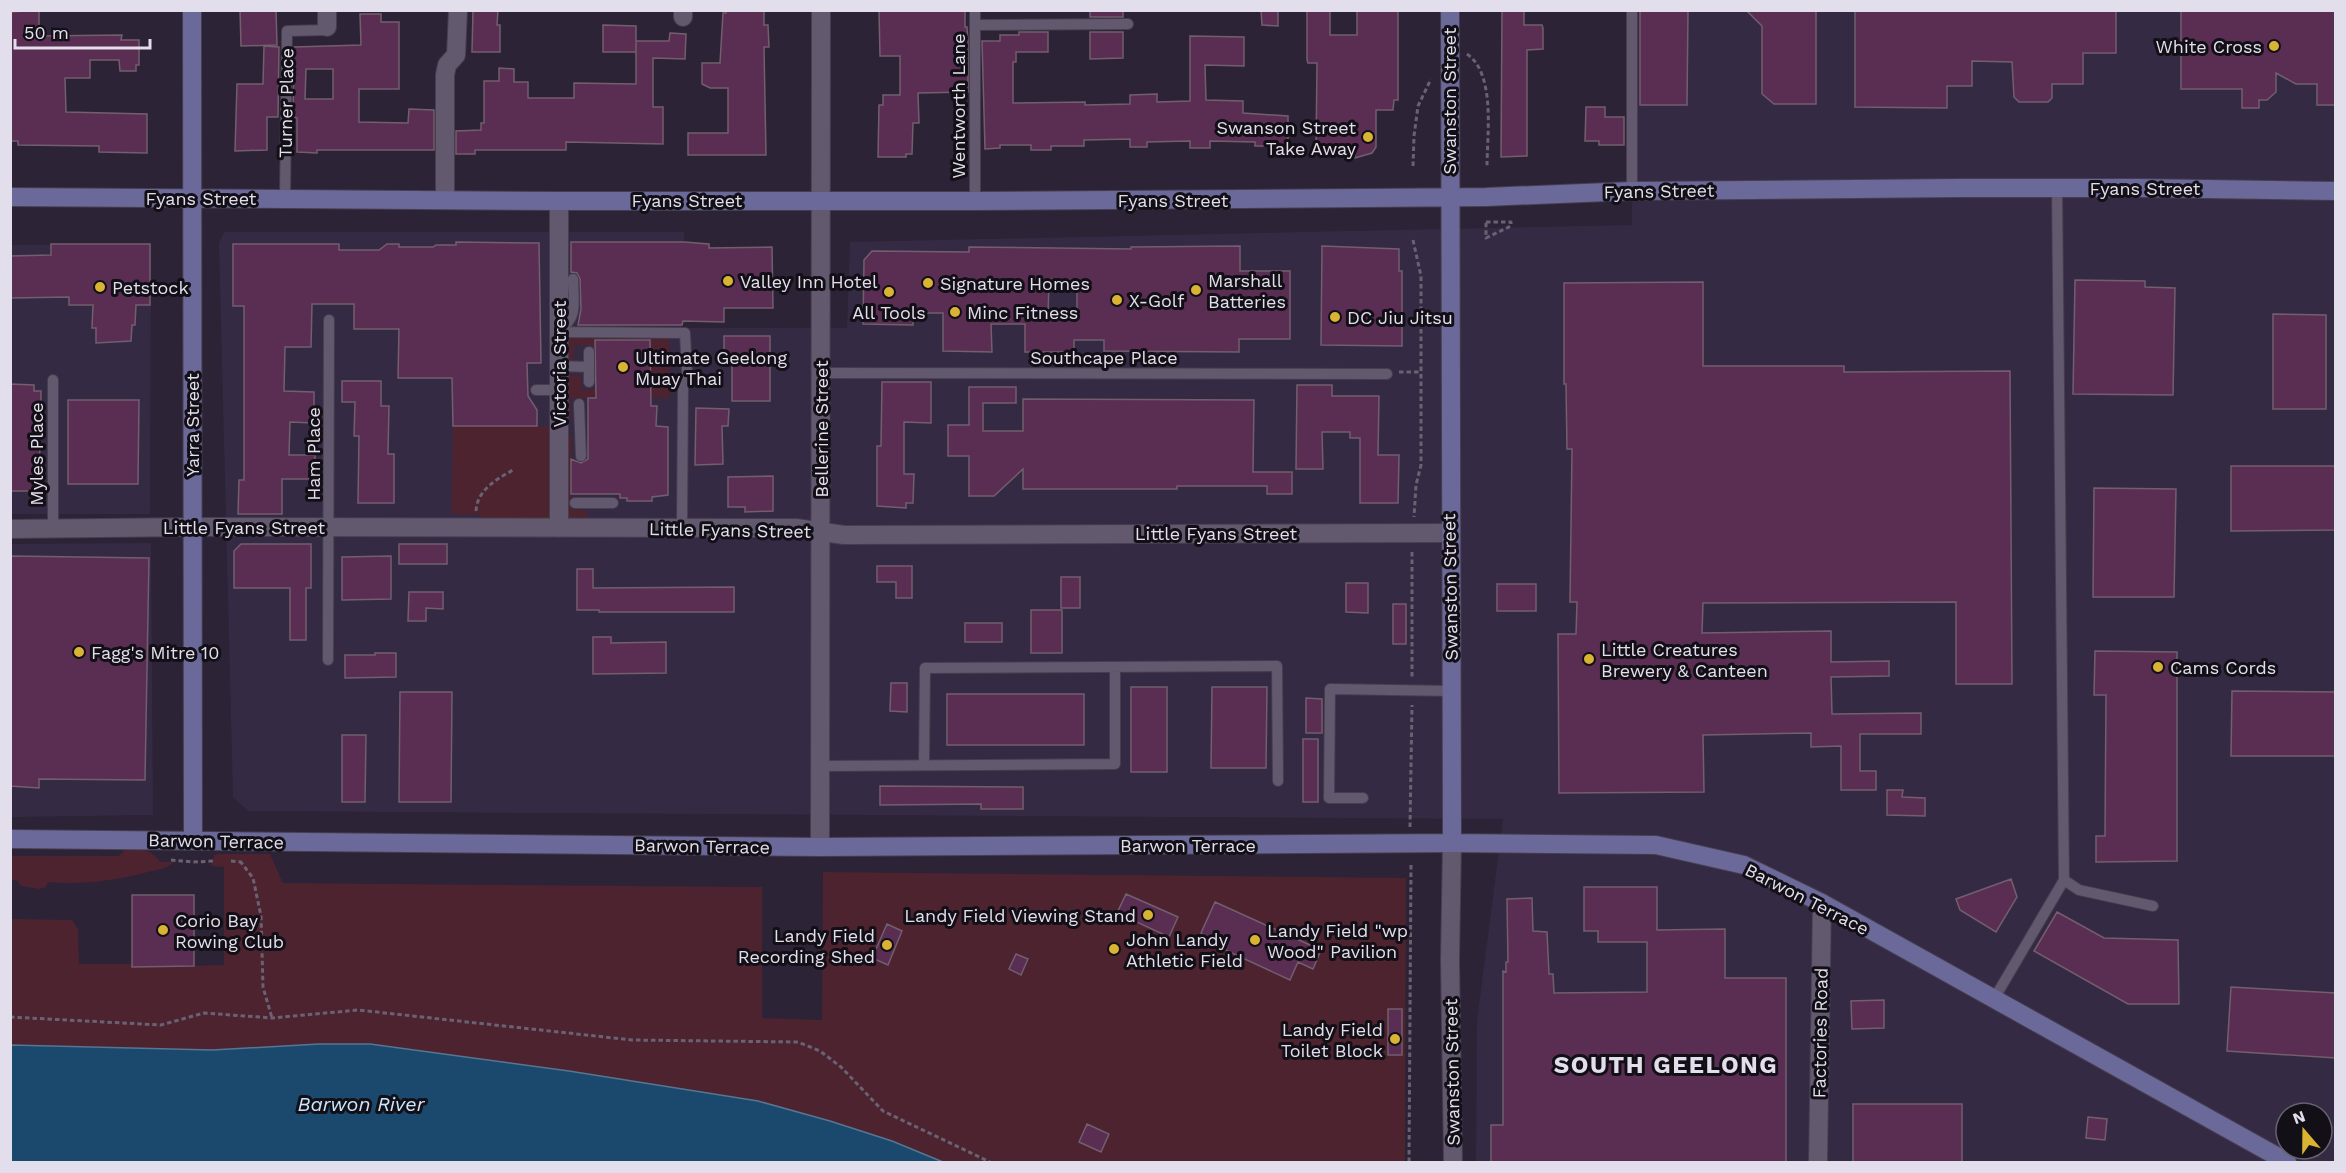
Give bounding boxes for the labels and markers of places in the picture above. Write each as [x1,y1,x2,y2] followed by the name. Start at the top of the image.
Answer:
[2156,36,2262,57] place label: White Cross
[2267,39,2281,53] marker: White Cross
[1217,117,1357,159] place label: Swanson Street Take Away
[1361,130,1375,144] marker: Swanson Street Take Away
[1208,270,1286,312] place label: Marshall Batteries
[740,271,878,292] place label: Valley Inn Hotel
[940,273,1090,294] place label: Signature Homes
[721,274,735,288] marker: Valley Inn Hotel
[921,276,935,290] marker: Signature Homes
[112,277,189,298] place label: Petstock
[93,280,107,294] marker: Petstock
[1189,283,1203,297] marker: Marshall Batteries
[882,285,896,299] marker: All Tools
[1129,290,1184,311] place label: X-Golf
[1110,293,1124,307] marker: X-Golf
[852,302,926,323] place label: All Tools
[967,302,1078,323] place label: Minc Fitness
[948,305,962,319] marker: Minc Fitness
[1347,307,1453,328] place label: DC Jiu Jitsu
[1328,310,1342,324] marker: DC Jiu Jitsu
[635,347,787,389] place label: Ultimate Geelong Muay Thai
[616,360,630,374] marker: Ultimate Geelong Muay Thai
[1601,639,1768,681] place label: Little Creatures Brewery & Canteen
[91,642,219,663] place label: Fagg's Mitre 10
[72,645,86,659] marker: Fagg's Mitre 10
[1582,652,1596,666] marker: Little Creatures Brewery & Canteen
[2170,657,2276,678] place label: Cams Cords
[2151,660,2165,674] marker: Cams Cords
[904,905,1136,926] place label: Landy Field Viewing Stand
[1141,908,1155,922] marker: Landy Field Viewing Stand
[175,910,284,952] place label: Corio Bay Rowing Club
[1267,920,1408,962] place label: Landy Field "wp Wood" Pavilion
[156,923,170,937] marker: Corio Bay Rowing Club
[738,925,875,967] place label: Landy Field Recording Shed
[1126,929,1243,971] place label: John Landy Athletic Field
[1248,933,1262,947] marker: Landy Field "wp Wood" Pavilion
[880,938,894,952] marker: Landy Field Recording Shed
[1107,942,1121,956] marker: John Landy Athletic Field
[1281,1019,1383,1061] place label: Landy Field Toilet Block
[1388,1032,1402,1046] marker: Landy Field Toilet Block

